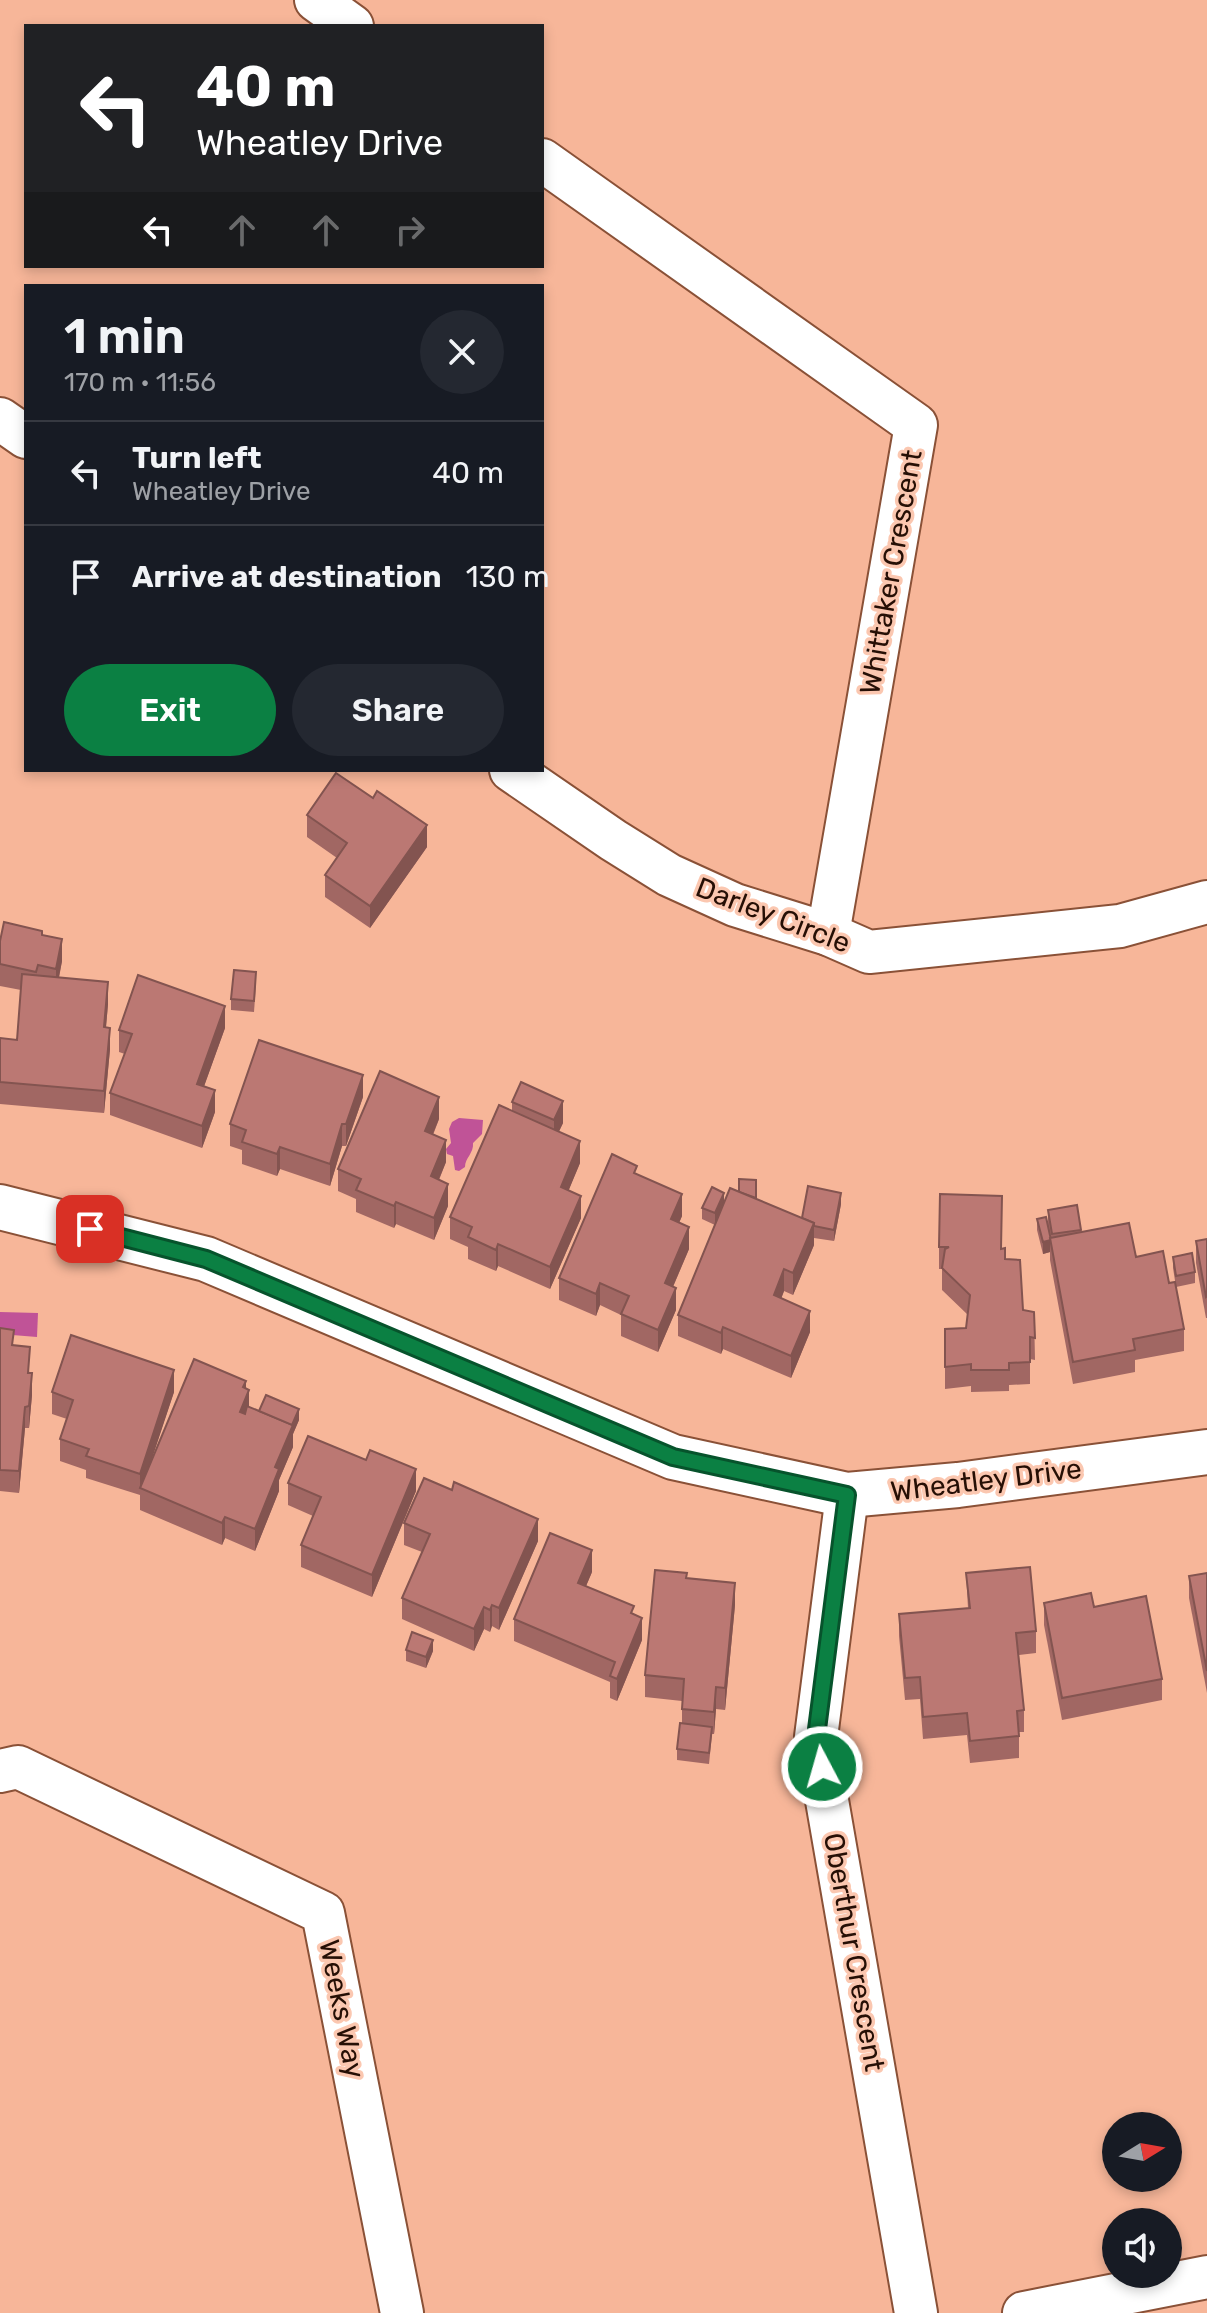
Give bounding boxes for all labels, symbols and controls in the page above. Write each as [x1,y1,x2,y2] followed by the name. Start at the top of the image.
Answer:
[196,54,336,120] text: 40 m
[64,56,168,160] icon: left
[196,121,443,164] text: Wheatley Drive
[136,208,180,252] icon: left
[220,208,264,252] icon: ahead
[304,208,348,252] icon: ahead
[388,208,432,252] icon: right
[64,308,185,365] text: 1 min
[420,310,504,394] button: close
[64,367,216,398] text: 170 m · 11:56
[132,440,262,476] text: Turn left
[853,447,929,697] street label: Whittaker Crescent
[64,451,108,495] icon: left
[432,455,504,491] text: 40 m
[132,476,311,507] text: Wheatley Drive
[64,555,108,599] icon: arrive
[132,559,442,595] text: Arrive at destination
[466,559,550,595] text: 130 m
[64,664,276,756] button: Exit
[292,664,504,756] button: Share
[691,870,855,960] street label: Darley Circle
[56,1195,124,1263] pin
[68,1207,112,1251] icon: arrive
[889,1452,1083,1508] street label: Wheatley Drive
[780,1725,864,1809] position arrow
[817,1830,891,2074] street label: Oberthur Crescent
[312,1937,372,2081] street label: Weeks Way
[1102,2112,1182,2192] north arrow
[1102,2112,1182,2288] map controls
[1102,2208,1182,2288] button: sound

